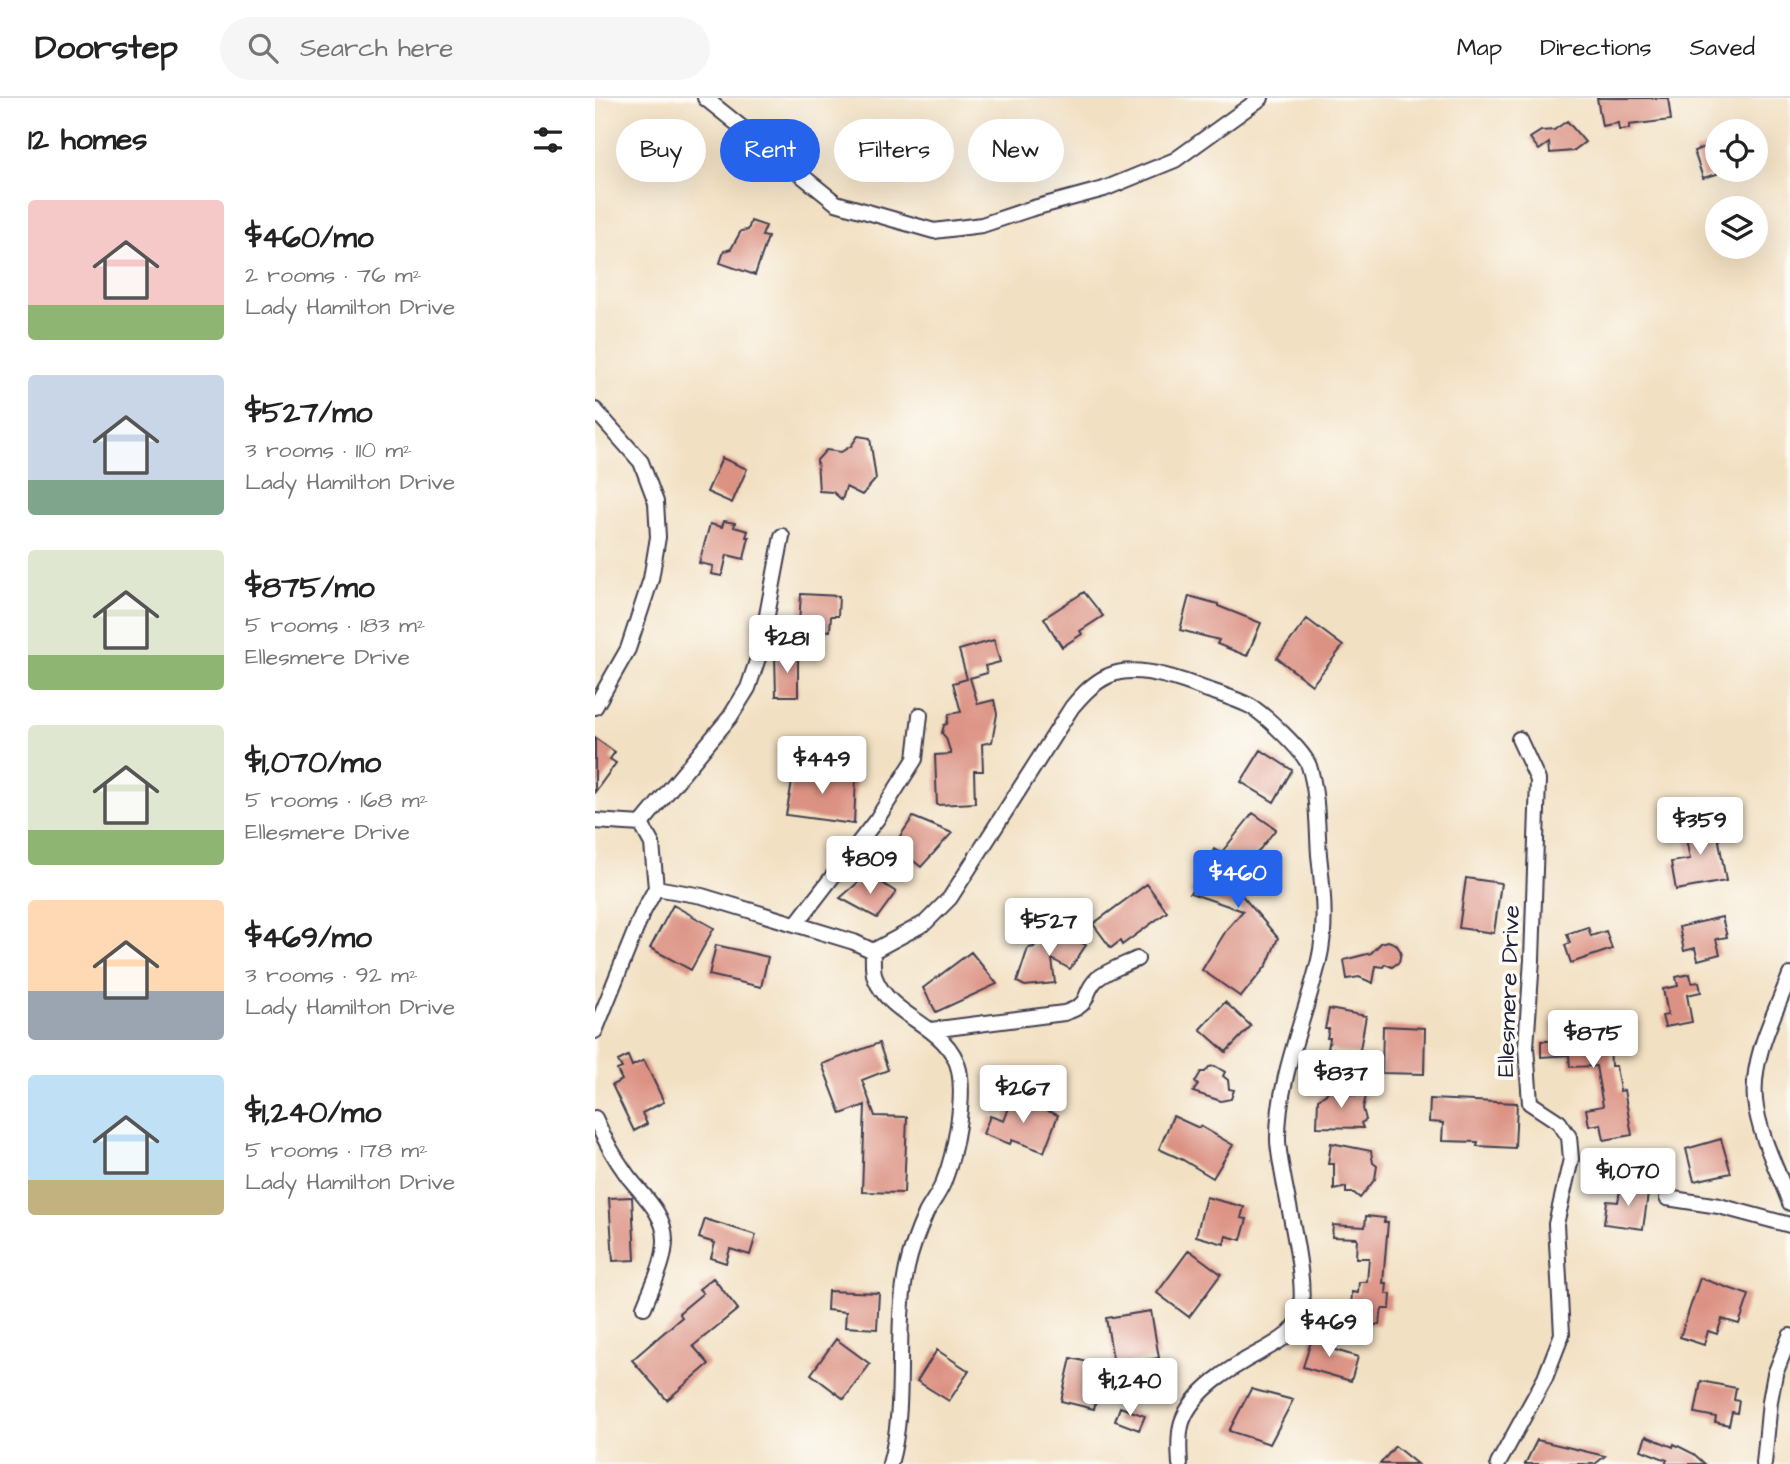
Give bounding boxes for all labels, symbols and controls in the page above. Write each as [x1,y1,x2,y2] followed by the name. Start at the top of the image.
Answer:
[220,17,710,80] search box
[35,25,178,71] text: Doorstep
[244,29,282,67] icon: search
[300,30,453,66] text: Search here
[1457,31,1502,65] text: Map
[1540,31,1652,65] text: Directions
[1690,31,1755,65] text: Saved
[28,119,147,161] text: 12 homes
[616,119,706,182] chip: Buy
[720,119,820,182] chip: Rent
[834,119,954,182] chip: Filters
[968,119,1064,182] chip: New
[1705,119,1768,259] map controls
[1705,119,1768,182] button: locate
[529,121,567,159] icon: filters
[1705,196,1768,259] button: layers
[245,217,374,259] text: $460/mo
[84,228,168,312] icon: home
[245,259,421,291] text: 2 rooms · 76 m²
[245,291,455,323] text: Lady Hamilton Drive
[245,392,372,434] text: $527/mo
[84,403,168,487] icon: home
[245,434,412,466] text: 3 rooms · 110 m²
[245,466,455,498] text: Lady Hamilton Drive
[245,567,375,609] text: $875/mo
[84,578,168,662] icon: home
[245,609,425,641] text: 5 rooms · 183 m²
[746,616,828,675] pin: $281
[765,622,809,654] text: $281
[245,641,410,673] text: Ellesmere Drive
[781,736,863,796] pin: $449
[245,742,381,784] text: $1,070/mo
[793,743,851,775] text: $449
[84,753,168,837] icon: home
[245,784,428,816] text: 5 rooms · 168 m²
[1659,798,1741,857] pin: $359
[1673,804,1727,836] text: $359
[245,816,410,848] text: Ellesmere Drive
[829,836,911,896] pin: $809
[842,843,898,875] text: $809
[1197,850,1279,910] pin: $460
[1209,857,1267,889] text: $460
[1008,898,1090,958] pin: $527
[1489,904,1529,1078] street label: Ellesmere Drive
[1021,905,1077,937] text: $527
[245,917,372,959] text: $469/mo
[84,928,168,1012] icon: home
[245,959,418,991] text: 3 rooms · 92 m²
[245,991,455,1023] text: Lady Hamilton Drive
[1552,1010,1634,1070] pin: $875
[1564,1017,1622,1049] text: $875
[1300,1051,1382,1110] pin: $837
[1314,1057,1368,1089] text: $837
[982,1066,1064,1125] pin: $267
[996,1072,1050,1104] text: $267
[245,1092,381,1134] text: $1,240/mo
[84,1103,168,1187] icon: home
[245,1134,428,1166] text: 5 rooms · 178 m²
[1571,1148,1685,1208] pin: $1,070
[1596,1155,1660,1187] text: $1,070
[245,1166,455,1198] text: Lady Hamilton Drive
[1288,1300,1370,1359] pin: $469
[1301,1306,1357,1338] text: $469
[1073,1358,1187,1418] pin: $1,240
[1098,1365,1162,1397] text: $1,240

